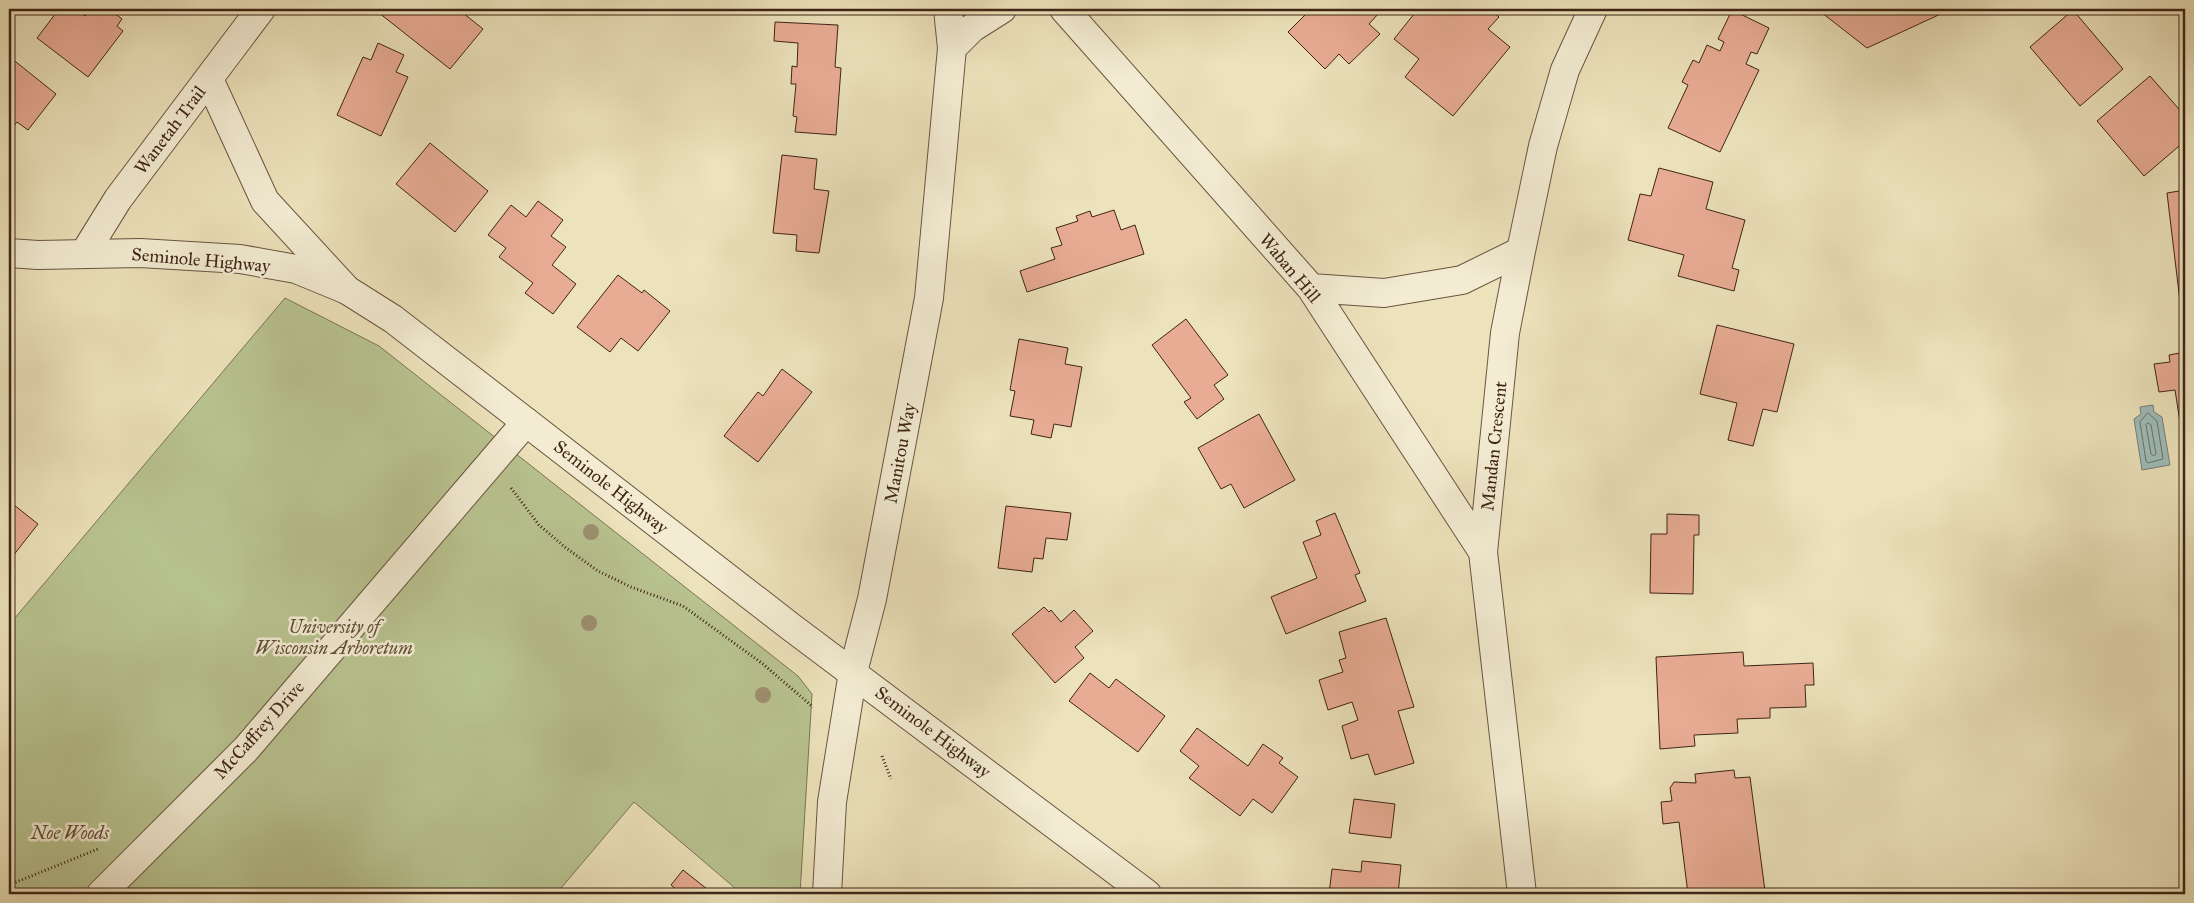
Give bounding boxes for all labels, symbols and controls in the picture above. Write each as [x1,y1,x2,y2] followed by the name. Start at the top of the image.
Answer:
[130,81,210,179] street label: Wanetah Trail
[1255,229,1326,307] street label: Waban Hill
[131,243,272,278] street label: Seminole Highway
[1476,379,1512,512] street label: Mandan Crescent
[879,400,921,505] street label: Manitou Way
[549,435,673,540] street label: Seminole Highway
[255,616,413,659] park label: University of Wisconsin Arboretum
[209,676,309,784] street label: McCaffrey Drive
[870,681,996,784] street label: Seminole Highway
[30,822,110,844] park label: Noe Woods

